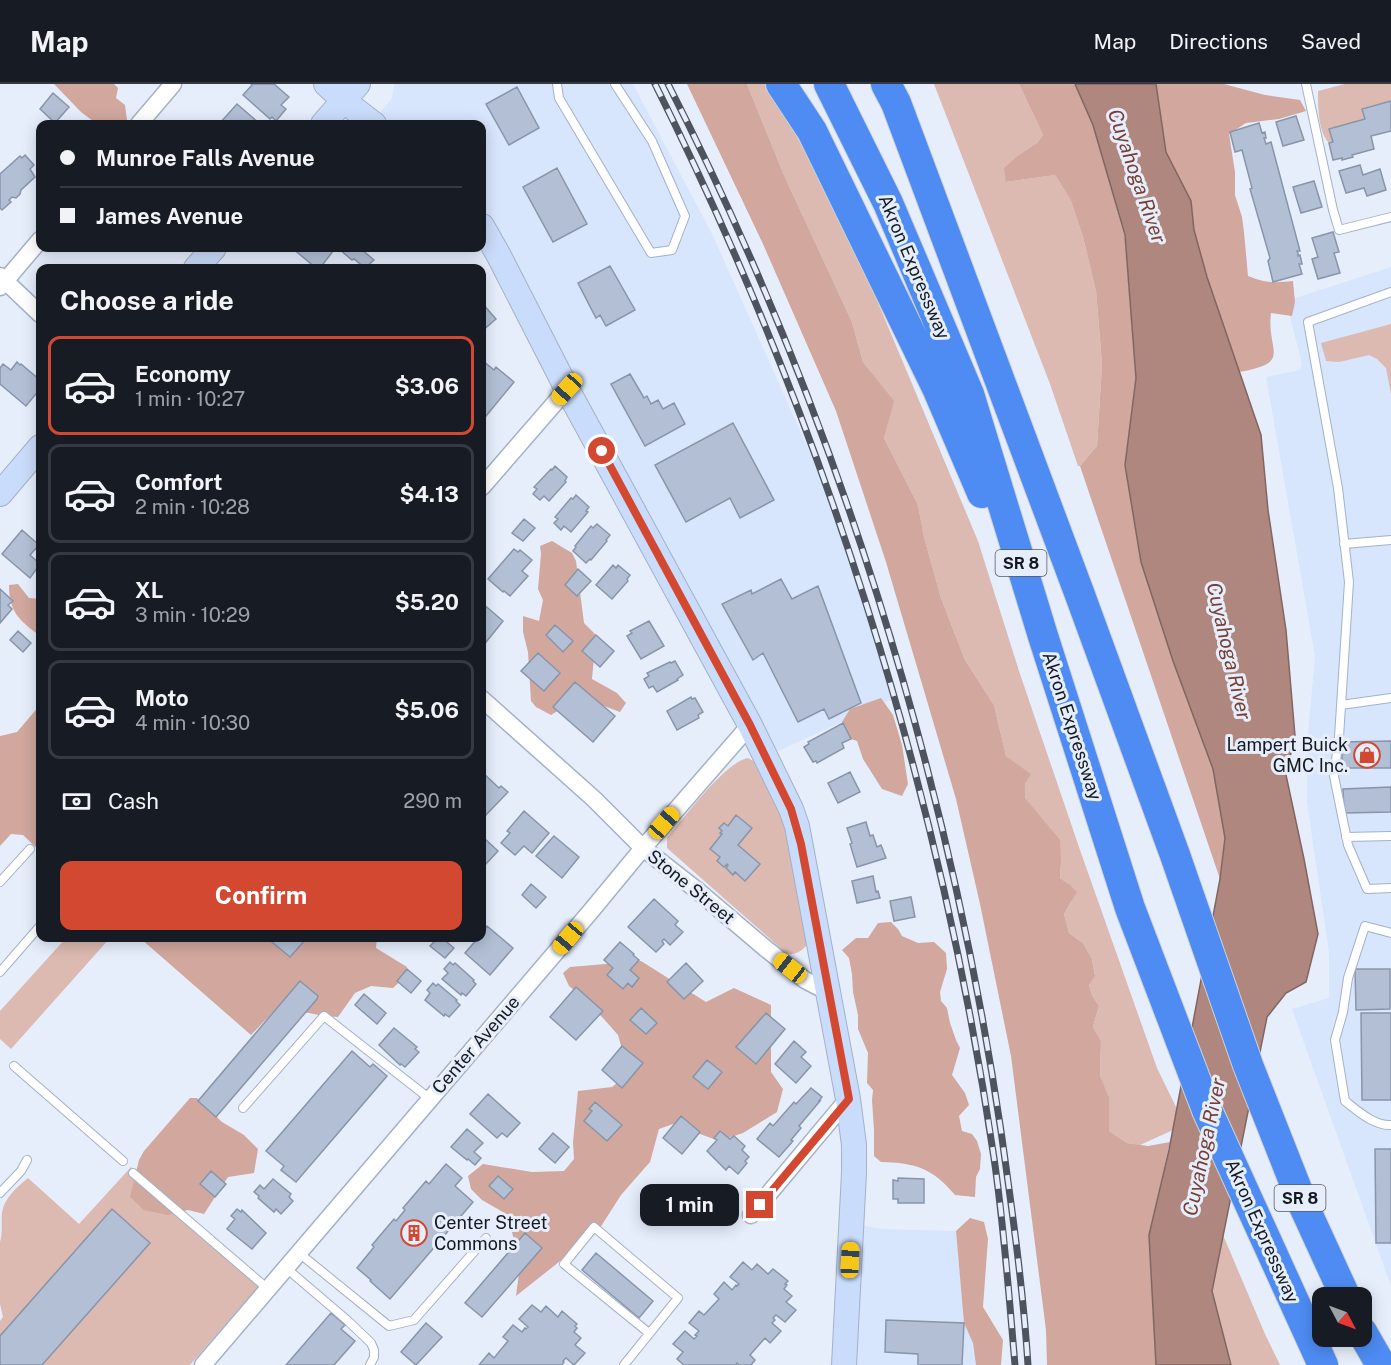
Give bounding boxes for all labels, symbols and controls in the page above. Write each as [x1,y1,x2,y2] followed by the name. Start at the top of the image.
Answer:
[30,25,89,58] text: Map
[1094,29,1136,54] text: Map
[1169,29,1268,54] text: Directions
[1301,29,1361,54] text: Saved
[1103,106,1171,247] water label: Cuyahoga River
[96,145,315,171] text: Munroe Falls Avenue
[875,191,955,343] street label: Akron Expressway
[96,203,243,229] text: James Avenue
[60,284,234,316] text: Choose a ride
[63,359,117,413] icon: car
[135,361,231,387] text: Economy
[548,370,586,408] car
[395,373,459,399] text: $3.06
[135,387,245,411] text: 1 min · 10:27
[588,437,615,464] route start
[63,467,117,521] icon: car
[135,469,222,495] text: Comfort
[400,481,459,507] text: $4.13
[135,495,250,519] text: 2 min · 10:28
[996,550,1046,576] road number: SR 8
[63,575,117,629] icon: car
[135,577,163,603] text: XL
[1202,580,1257,722] water label: Cuyahoga River
[395,589,459,615] text: $5.20
[135,603,250,627] text: 3 min · 10:29
[1039,649,1107,803] street label: Akron Expressway
[63,683,117,737] icon: car
[135,685,189,711] text: Moto
[395,697,459,723] text: $5.06
[135,711,250,735] text: 4 min · 10:30
[1226,734,1348,776] place label: Lampert Buick GMC Inc.
[1352,740,1382,770] shop icon: Lampert Buick GMC Inc.
[60,785,93,818] icon: cash
[108,788,159,814] text: Cash
[403,789,462,813] text: 290 m
[645,804,683,842] car
[643,845,739,928] street label: Stone Street
[60,861,462,930] button: Confirm
[550,918,586,958] car
[770,950,810,986] car
[427,991,524,1098] street label: Center Avenue
[1178,1076,1230,1218] water label: Cuyahoga River
[1221,1156,1304,1306] street label: Akron Expressway
[640,1184,739,1226] callout: 1 min
[1274,1185,1326,1211] road number: SR 8
[746,1191,773,1218] route end
[665,1193,714,1217] text: 1 min
[434,1212,548,1254] place label: Center Street Commons
[399,1218,429,1248] building icon: Center Street Commons
[840,1242,860,1278] car
[1312,1287,1372,1347] north arrow
[1312,1287,1372,1347] map controls

